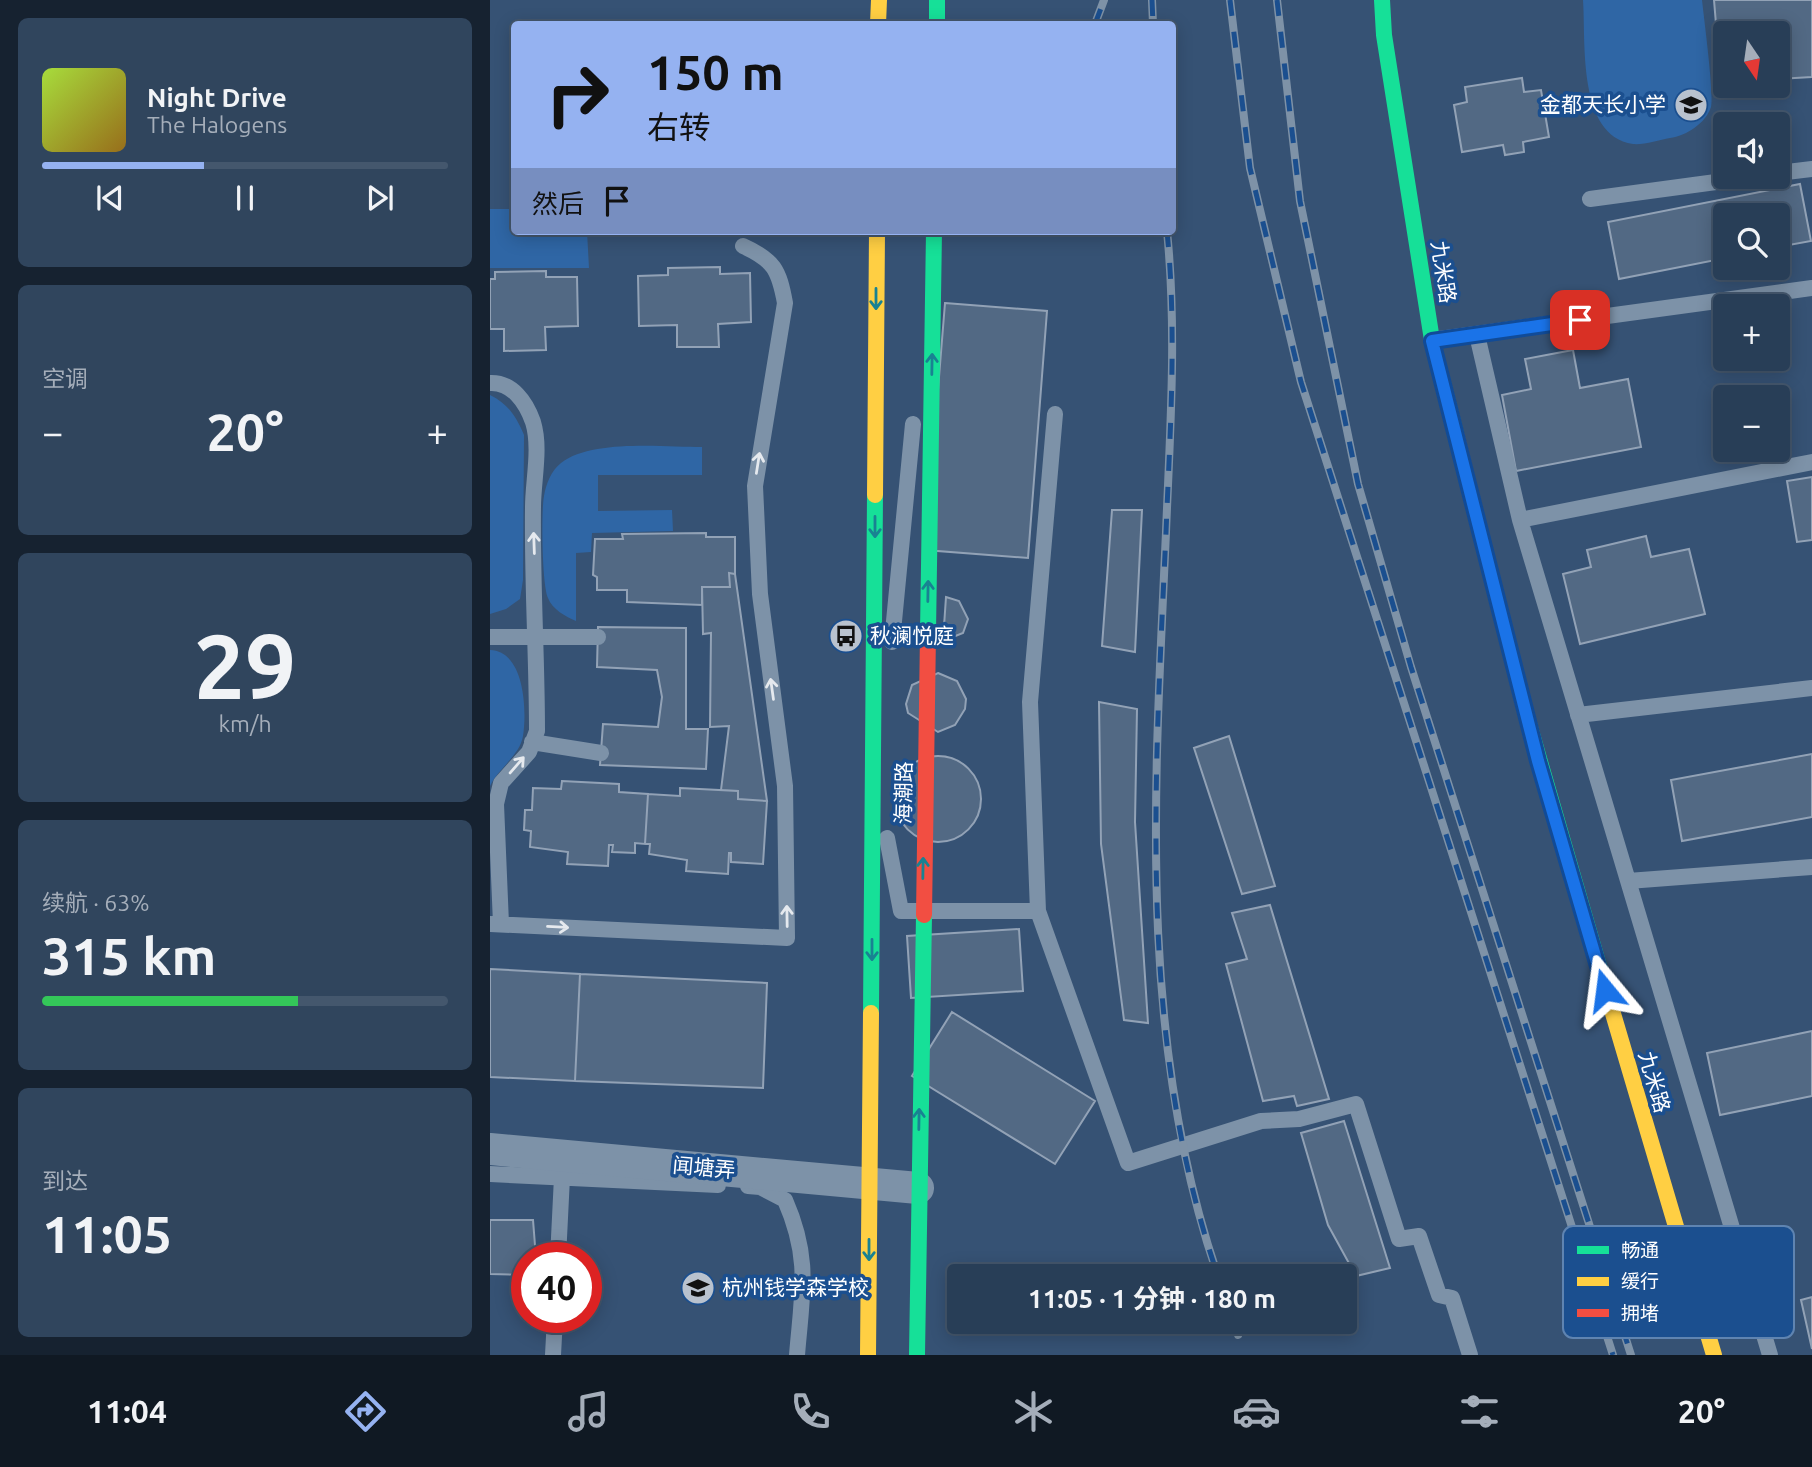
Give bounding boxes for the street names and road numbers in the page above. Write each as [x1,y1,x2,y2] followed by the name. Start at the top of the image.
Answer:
[1427,239,1461,305] street label: 九米路
[890,761,916,825] street label: 海潮路
[1635,1048,1675,1115] street label: 九米路
[672,1152,737,1182] street label: 闻塘弄

